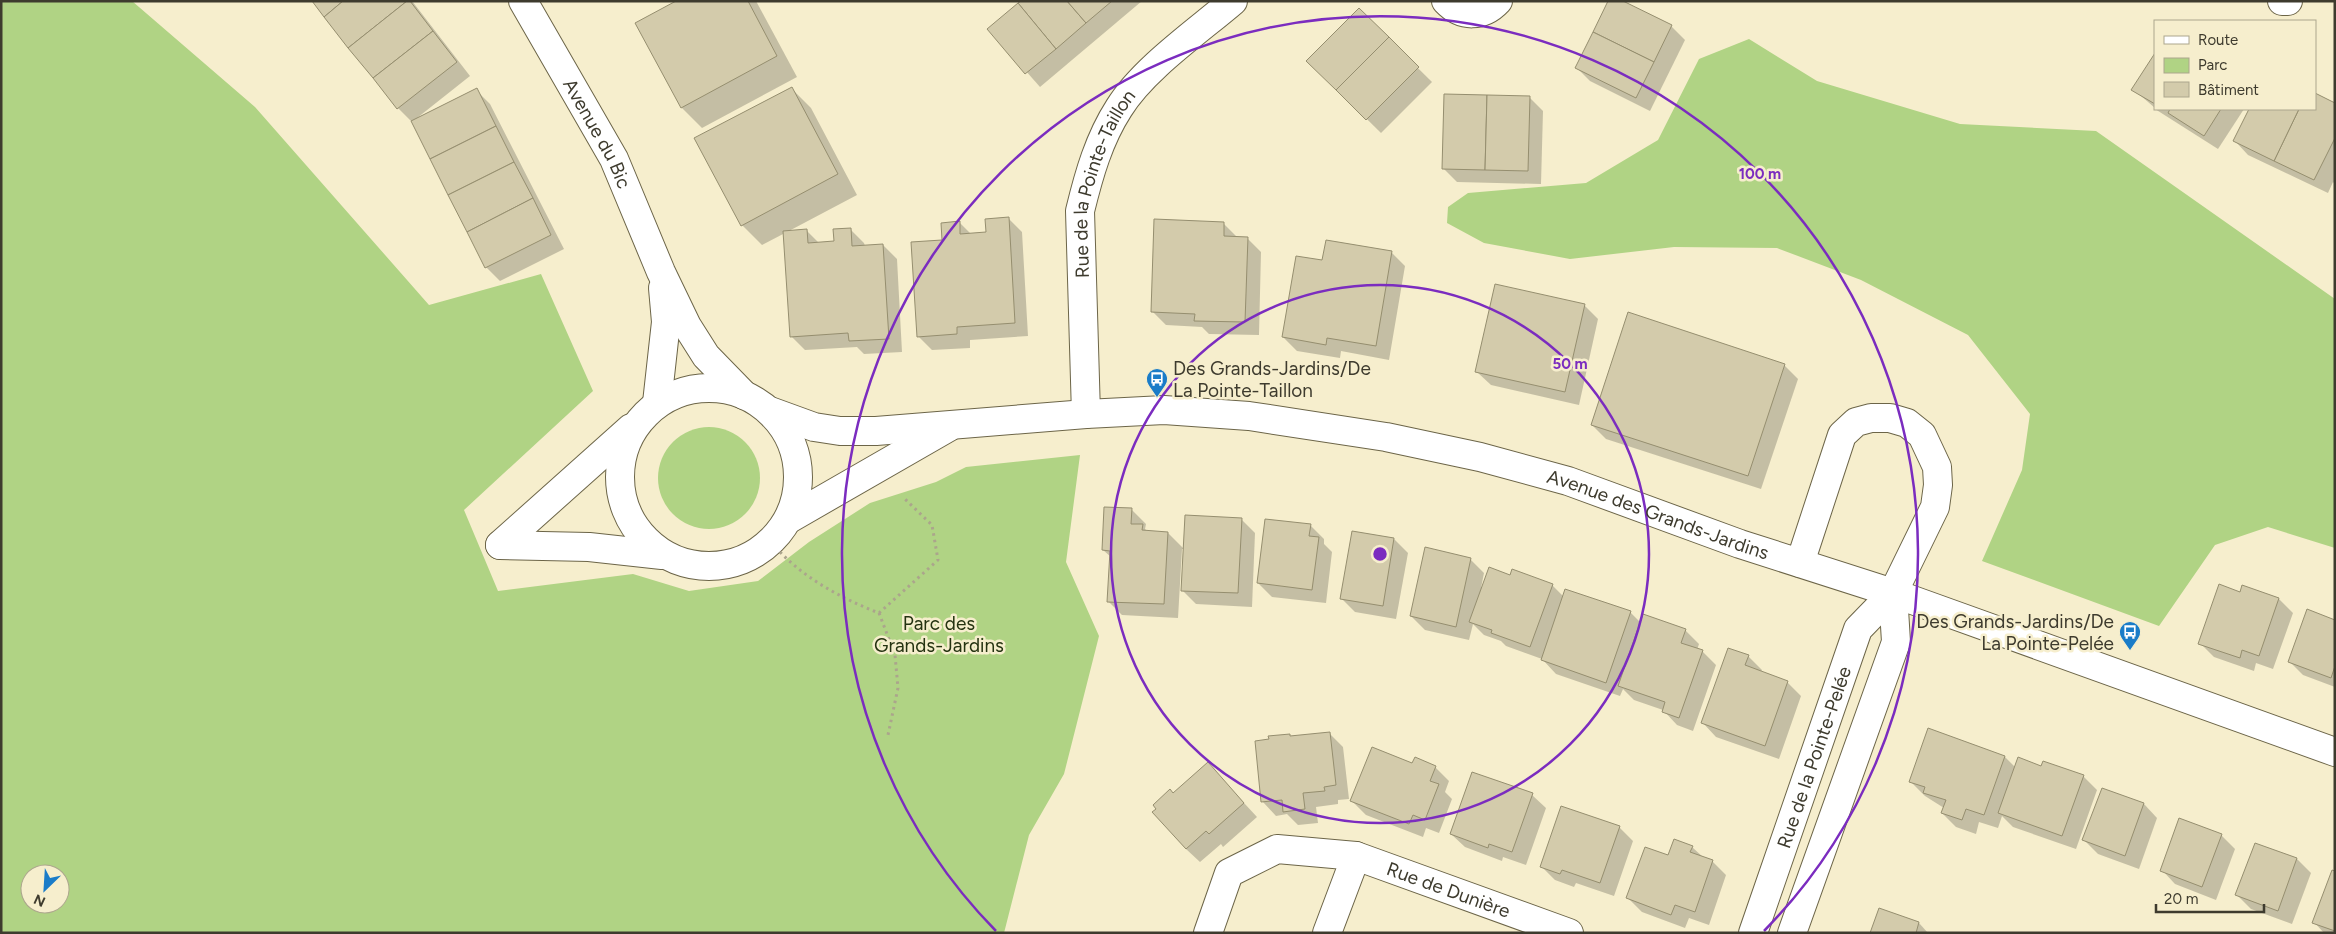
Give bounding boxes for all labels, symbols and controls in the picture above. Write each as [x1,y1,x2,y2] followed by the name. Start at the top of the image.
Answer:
[2154,20,2316,110] legend
[2198,31,2238,49] text: Route
[2198,56,2227,74] text: Parc
[559,74,636,192] street label: Avenue du Bic
[2198,81,2259,99] text: Bâtiment
[1068,84,1140,279] street label: Rue de la Pointe-Taillon
[1739,165,1781,183] text: 100 m
[1552,355,1588,373] text: 50 m
[1173,357,1371,402] place label: Des Grands-Jardins/De La Pointe-Taillon
[1145,367,1169,398] bus stop icon: Des Grands-Jardins/De La Pointe-Taillon
[1545,464,1772,564] street label: Avenue des Grands-Jardins
[1371,545,1389,563] centre of rings
[1916,610,2114,655] place label: Des Grands-Jardins/De La Pointe-Pelée
[874,612,1004,657] park label: Parc des Grands-Jardins
[2118,620,2142,651] bus stop icon: Des Grands-Jardins/De La Pointe-Pelée
[1772,663,1856,851] street label: Rue de la Pointe-Pelée
[1384,857,1514,922] street label: Rue de Dunière
[20,864,70,914] north arrow
[2156,882,2264,914] scale bar
[31,890,48,910] text: N
[2164,890,2198,908] text: 20 m

